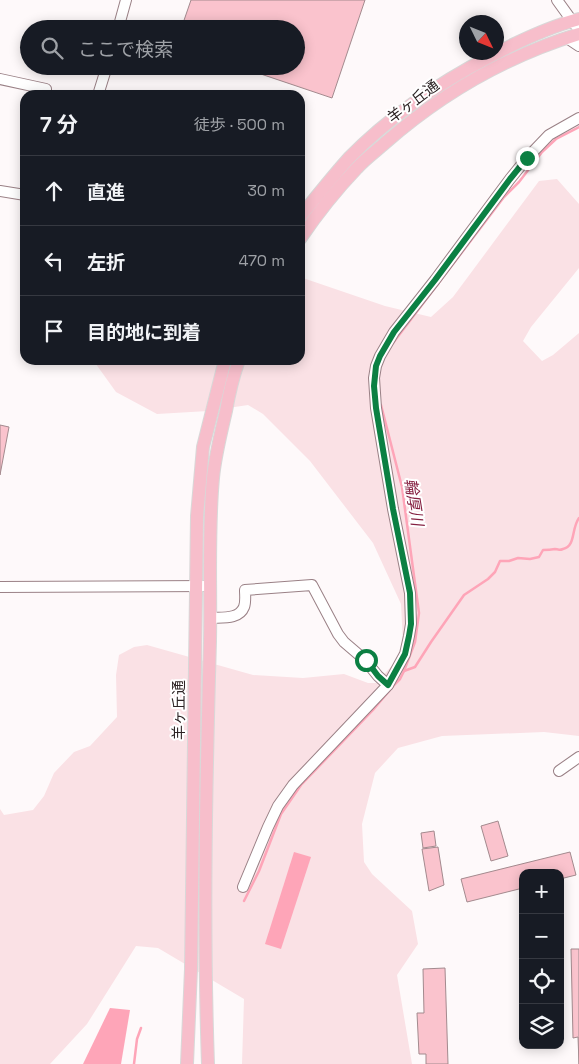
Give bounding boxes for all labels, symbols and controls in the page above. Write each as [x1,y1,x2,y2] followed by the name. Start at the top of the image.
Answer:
[459,15,504,60] north arrow
[20,20,305,75] search box
[38,34,66,62] icon: search
[78,37,173,62] text: ここで検索
[383,75,443,127] street label: 羊ヶ丘通
[40,111,78,138] text: 7 分
[194,114,285,135] text: 徒歩 · 500 m
[516,147,539,170] route end
[40,177,68,205] icon: ahead
[87,180,125,205] text: 直進
[247,180,285,201] text: 30 m
[40,247,68,275] icon: left
[87,250,125,275] text: 左折
[238,250,285,271] text: 470 m
[40,317,68,345] icon: arrive
[87,320,201,345] text: 目的地に到着
[400,477,428,529] water label: 輪厚川
[355,649,378,672] route start
[169,680,188,740] street label: 羊ヶ丘通
[519,869,564,1049] map controls
[519,869,564,914] button: +
[519,914,564,959] button: −
[519,959,564,1004] button: locate
[519,1004,564,1049] button: layers

